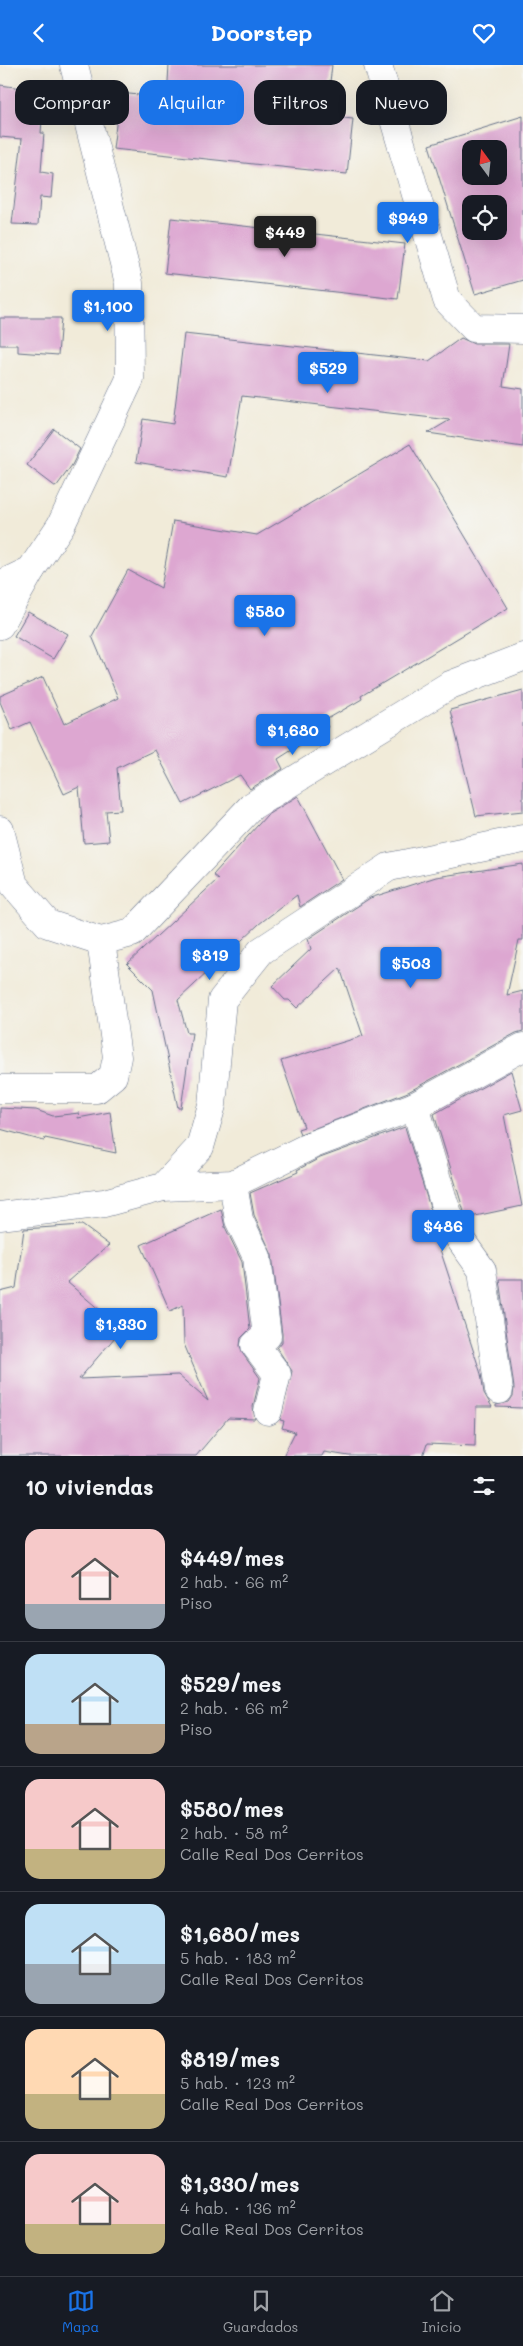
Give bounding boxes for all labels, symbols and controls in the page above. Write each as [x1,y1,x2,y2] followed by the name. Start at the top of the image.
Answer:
[211,18,312,47] text: Doorstep
[25,19,53,47] icon: back
[470,19,498,47] icon: heart
[15,80,129,125] chip: Comprar
[139,80,244,125] chip: Alquilar
[254,80,346,125] chip: Filtros
[356,80,447,125] chip: Nuevo
[462,140,508,185] north arrow
[462,140,507,240] map controls
[462,195,507,240] button: locate
[378,201,438,244] pin: $949
[388,207,428,228] text: $949
[255,215,315,258] pin: $449
[265,221,305,242] text: $449
[67,289,149,332] pin: $1,100
[83,295,133,316] text: $1,100
[298,351,358,394] pin: $529
[309,357,347,378] text: $529
[235,595,295,637] pin: $580
[245,600,285,621] text: $580
[252,713,334,756] pin: $1,680
[267,719,319,740] text: $1,680
[180,939,240,981] pin: $819
[192,944,228,965] text: $819
[381,947,441,989] pin: $503
[391,952,431,973] text: $503
[413,1209,473,1252] pin: $486
[423,1215,463,1236] text: $486
[80,1307,162,1350] pin: $1,330
[95,1313,147,1334] text: $1,330
[470,1472,498,1500] icon: filters
[25,1473,154,1500] text: 10 viviendas
[180,1544,284,1571] text: $449/mes
[65,1549,125,1609] icon: home
[180,1571,288,1592] text: 2 hab. · 66 m²
[180,1592,212,1613] text: Piso
[180,1670,282,1697] text: $529/mes
[65,1674,125,1734] icon: home
[180,1697,288,1718] text: 2 hab. · 66 m²
[180,1718,212,1739] text: Piso
[180,1795,284,1822] text: $580/mes
[65,1799,125,1859] icon: home
[180,1822,288,1843] text: 2 hab. · 58 m²
[180,1843,364,1864] text: Calle Real Dos Cerritos
[180,1920,300,1947] text: $1,680/mes
[65,1924,125,1984] icon: home
[180,1947,296,1968] text: 5 hab. · 183 m²
[180,1968,364,1989] text: Calle Real Dos Cerritos
[180,2045,280,2072] text: $819/mes
[65,2049,125,2109] icon: home
[180,2072,295,2093] text: 5 hab. · 123 m²
[180,2093,364,2114] text: Calle Real Dos Cerritos
[180,2170,299,2197] text: $1,330/mes
[65,2174,125,2234] icon: home
[180,2197,296,2218] text: 4 hab. · 136 m²
[180,2218,364,2239] text: Calle Real Dos Cerritos
[62,2287,99,2336] tab: Mapa
[223,2287,298,2336] tab: Guardados
[422,2287,461,2336] tab: Inicio

